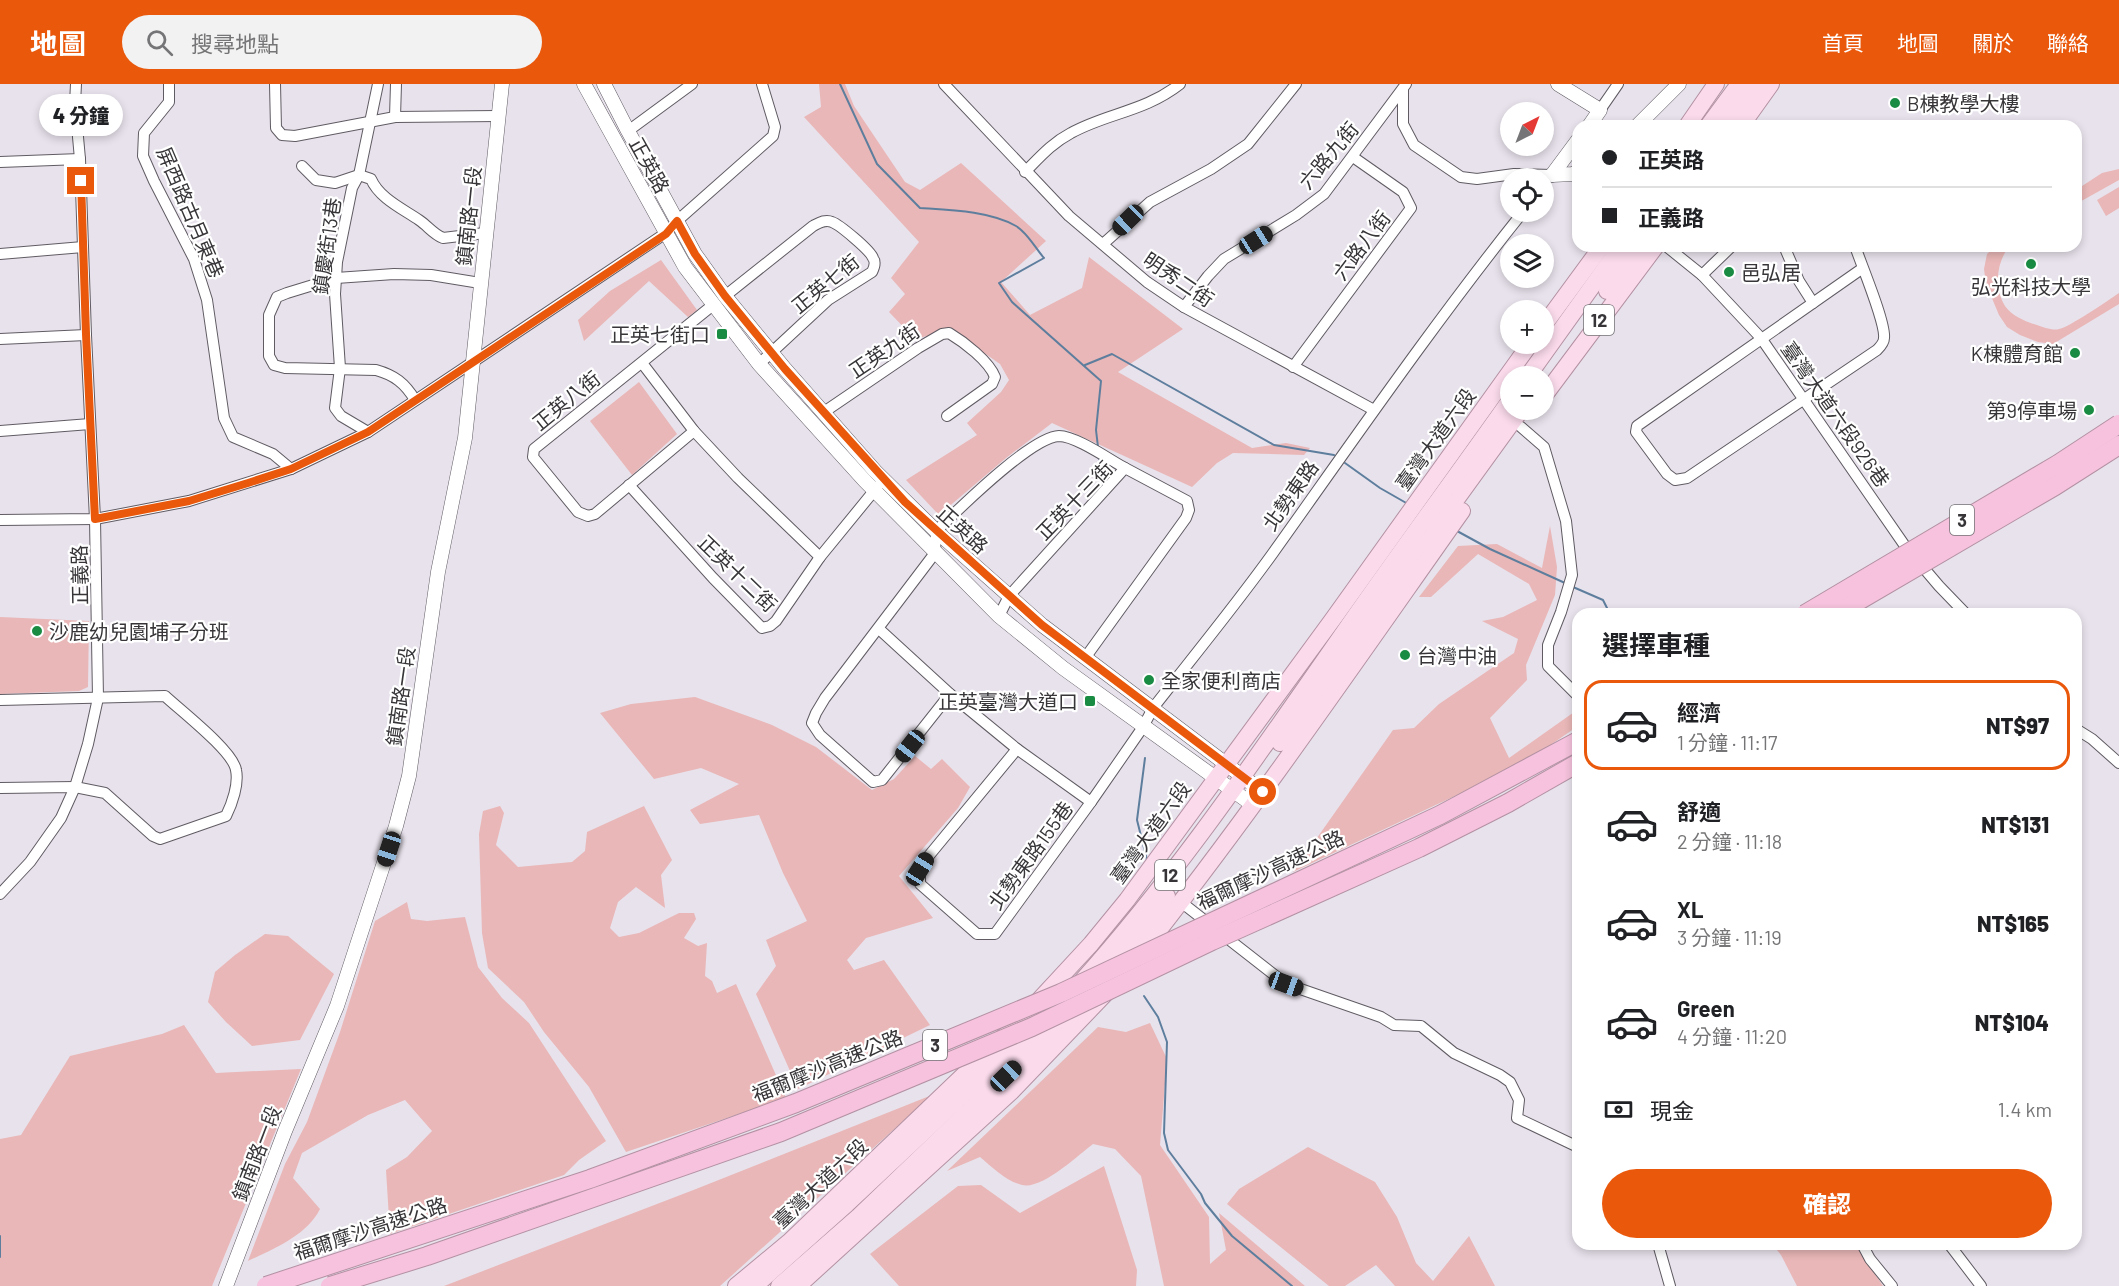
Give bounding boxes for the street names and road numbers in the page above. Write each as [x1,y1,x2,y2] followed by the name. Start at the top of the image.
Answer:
[1293,117,1363,193] street label: 六路九街
[625,133,675,197] street label: 正英路
[153,143,229,281] street label: 屏西路古月東巷
[451,165,485,267] street label: 鎮南路一段
[307,196,345,296] street label: 鎮慶街13巷
[1327,206,1395,284] street label: 六路八街
[1139,247,1219,311] street label: 明秀二街
[786,249,864,317] street label: 正英七街
[1584,305,1614,335] road number: 12
[844,318,924,382] street label: 正英九街
[1777,337,1895,491] street label: 臺灣大道六段926巷
[527,366,605,434] street label: 正英八街
[1390,383,1480,495] street label: 臺灣大道六段
[1257,455,1323,535] street label: 北勢東路
[1031,456,1117,544] street label: 正英十三街
[933,500,993,558] street label: 正英路
[1950,505,1974,535] road number: 3
[694,530,782,616] street label: 正英十二街
[66,545,92,605] street label: 正義路
[381,645,419,747] street label: 鎮南路一段
[1105,776,1195,888] street label: 臺灣大道六段
[983,796,1077,914] street label: 北勢東路155巷
[1192,824,1348,914] street label: 福爾摩沙高速公路
[1155,860,1185,890] road number: 12
[748,1024,906,1106] street label: 福爾摩沙高速公路
[923,1030,947,1060] road number: 3
[227,1102,285,1204] street label: 鎮南路一段
[768,1133,872,1233] street label: 臺灣大道六段
[290,1192,450,1264] street label: 福爾摩沙高速公路

